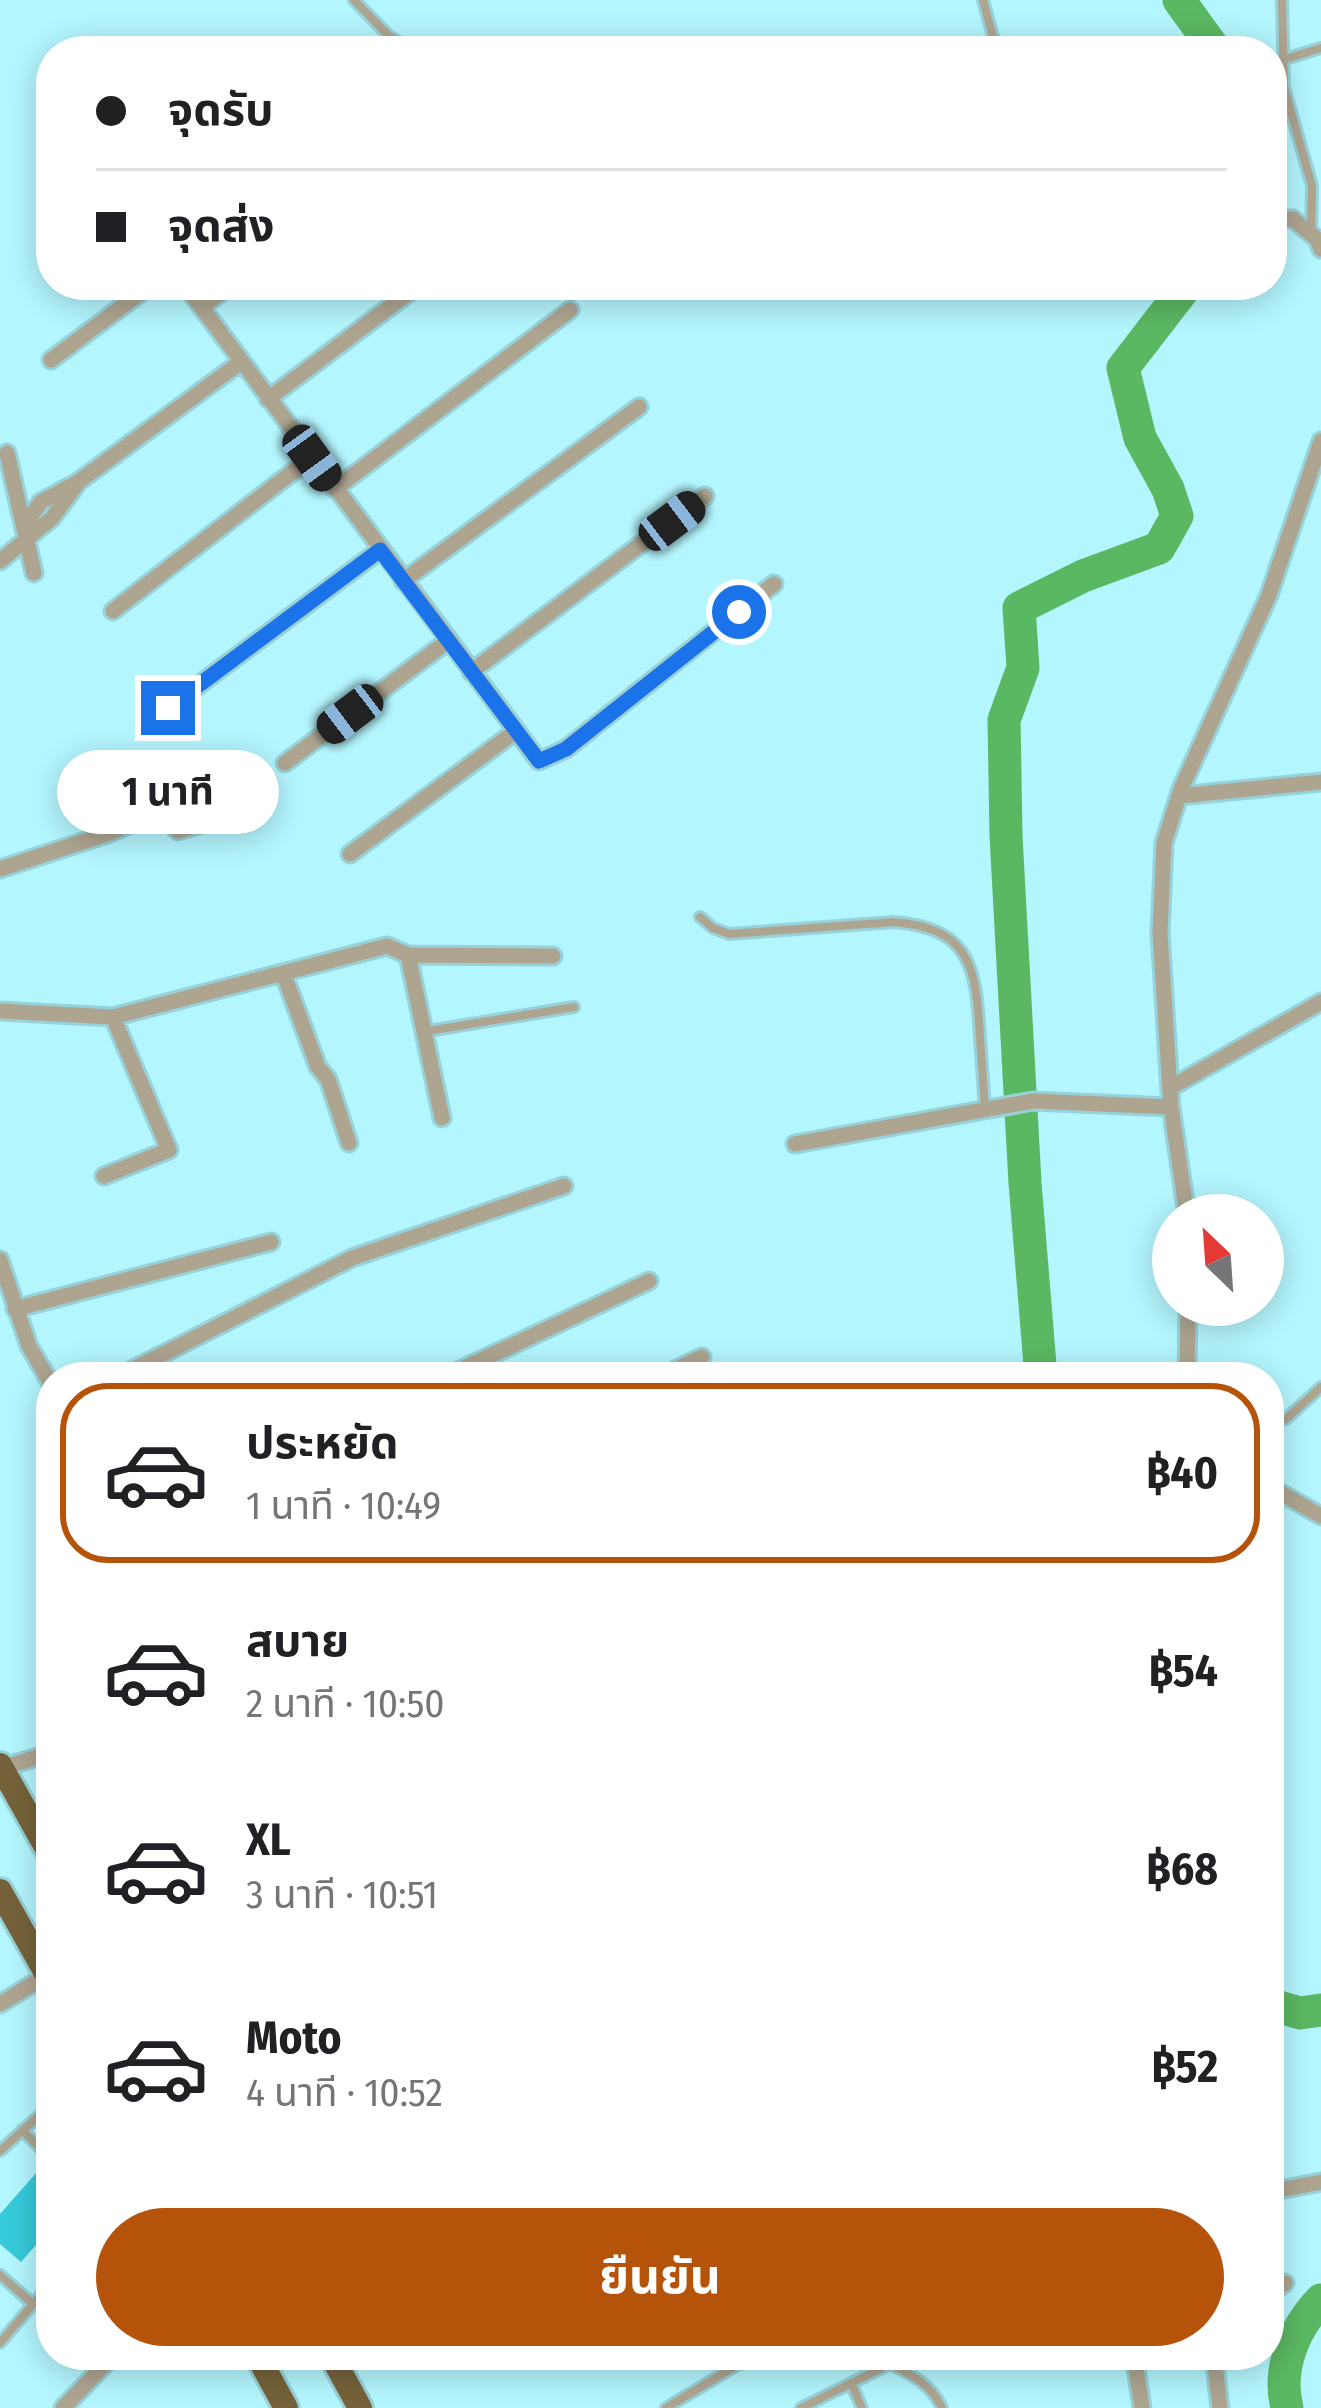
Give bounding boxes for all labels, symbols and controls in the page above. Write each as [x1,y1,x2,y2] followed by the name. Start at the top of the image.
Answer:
[168,83,274,137] text: จุดรับ
[168,199,274,253] text: จุดส่ง
[276,418,348,498] car
[632,485,712,557] car
[712,585,766,639] route start
[310,678,390,750] car
[141,681,195,735] route end
[57,750,279,834] callout: 1 นาที
[122,769,214,815] text: 1 นาที
[1152,1194,1284,1326] north arrow
[1152,1194,1284,1326] map controls
[246,1416,399,1470] text: ประหยัด
[102,1419,210,1527] icon: car
[1146,1446,1218,1500] text: ฿40
[246,1483,441,1529] text: 1 นาที · 10:49
[246,1614,349,1668] text: สบาย
[102,1617,210,1725] icon: car
[1149,1644,1218,1698] text: ฿54
[246,1681,445,1727] text: 2 นาที · 10:50
[246,1813,291,1867] text: XL
[102,1815,210,1923] icon: car
[1146,1842,1218,1896] text: ฿68
[246,1872,438,1918] text: 3 นาที · 10:51
[246,2011,342,2065] text: Moto
[102,2013,210,2121] icon: car
[1152,2040,1218,2094] text: ฿52
[246,2070,443,2116] text: 4 นาที · 10:52
[96,2208,1224,2346] button: ยืนยัน

